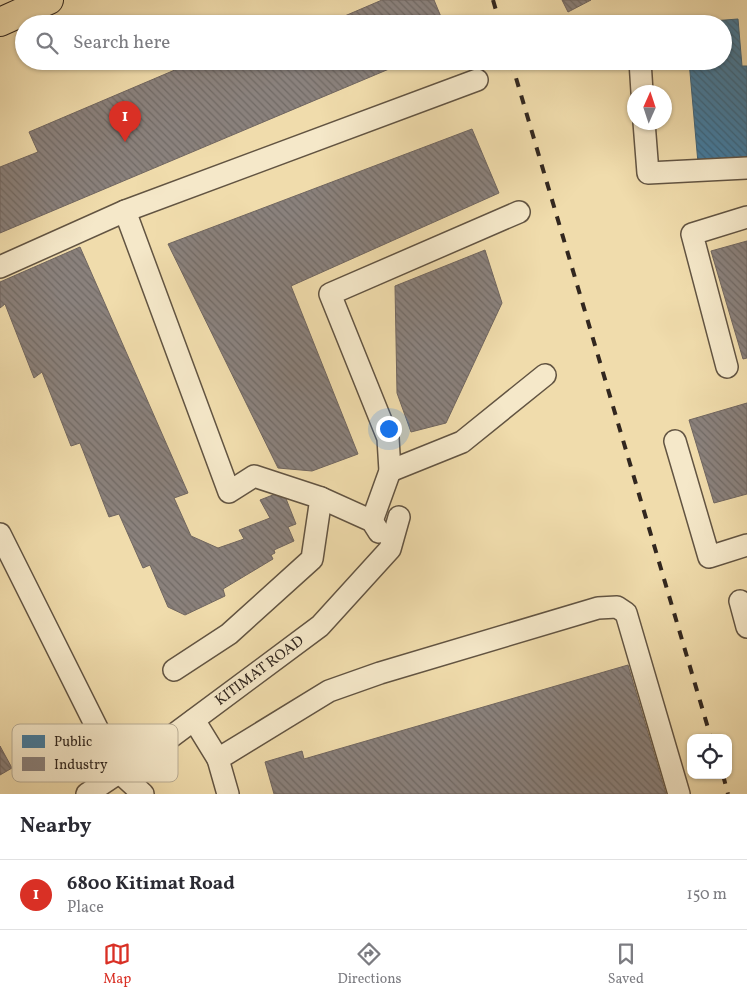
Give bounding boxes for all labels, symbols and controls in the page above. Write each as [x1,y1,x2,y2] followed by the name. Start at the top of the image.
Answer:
[15,15,732,70] search box
[33,29,61,57] icon: search
[73,30,170,56] text: Search here
[627,85,672,130] north arrow
[109,101,141,142] pin: 1
[376,416,402,442] your location
[211,631,308,711] street label: KITIMAT ROAD
[12,724,178,782] legend
[54,733,92,752] text: Public
[687,734,732,779] map controls
[687,734,732,779] button: locate
[54,756,108,775] text: Industry
[20,812,91,841] text: Nearby
[67,871,235,897] text: 6800 Kitimat Road
[33,884,39,906] text: 1
[686,884,727,906] text: 150 m
[67,897,104,919] text: Place
[103,940,131,989] tab: Map
[337,940,402,989] tab: Directions
[608,940,644,989] tab: Saved

